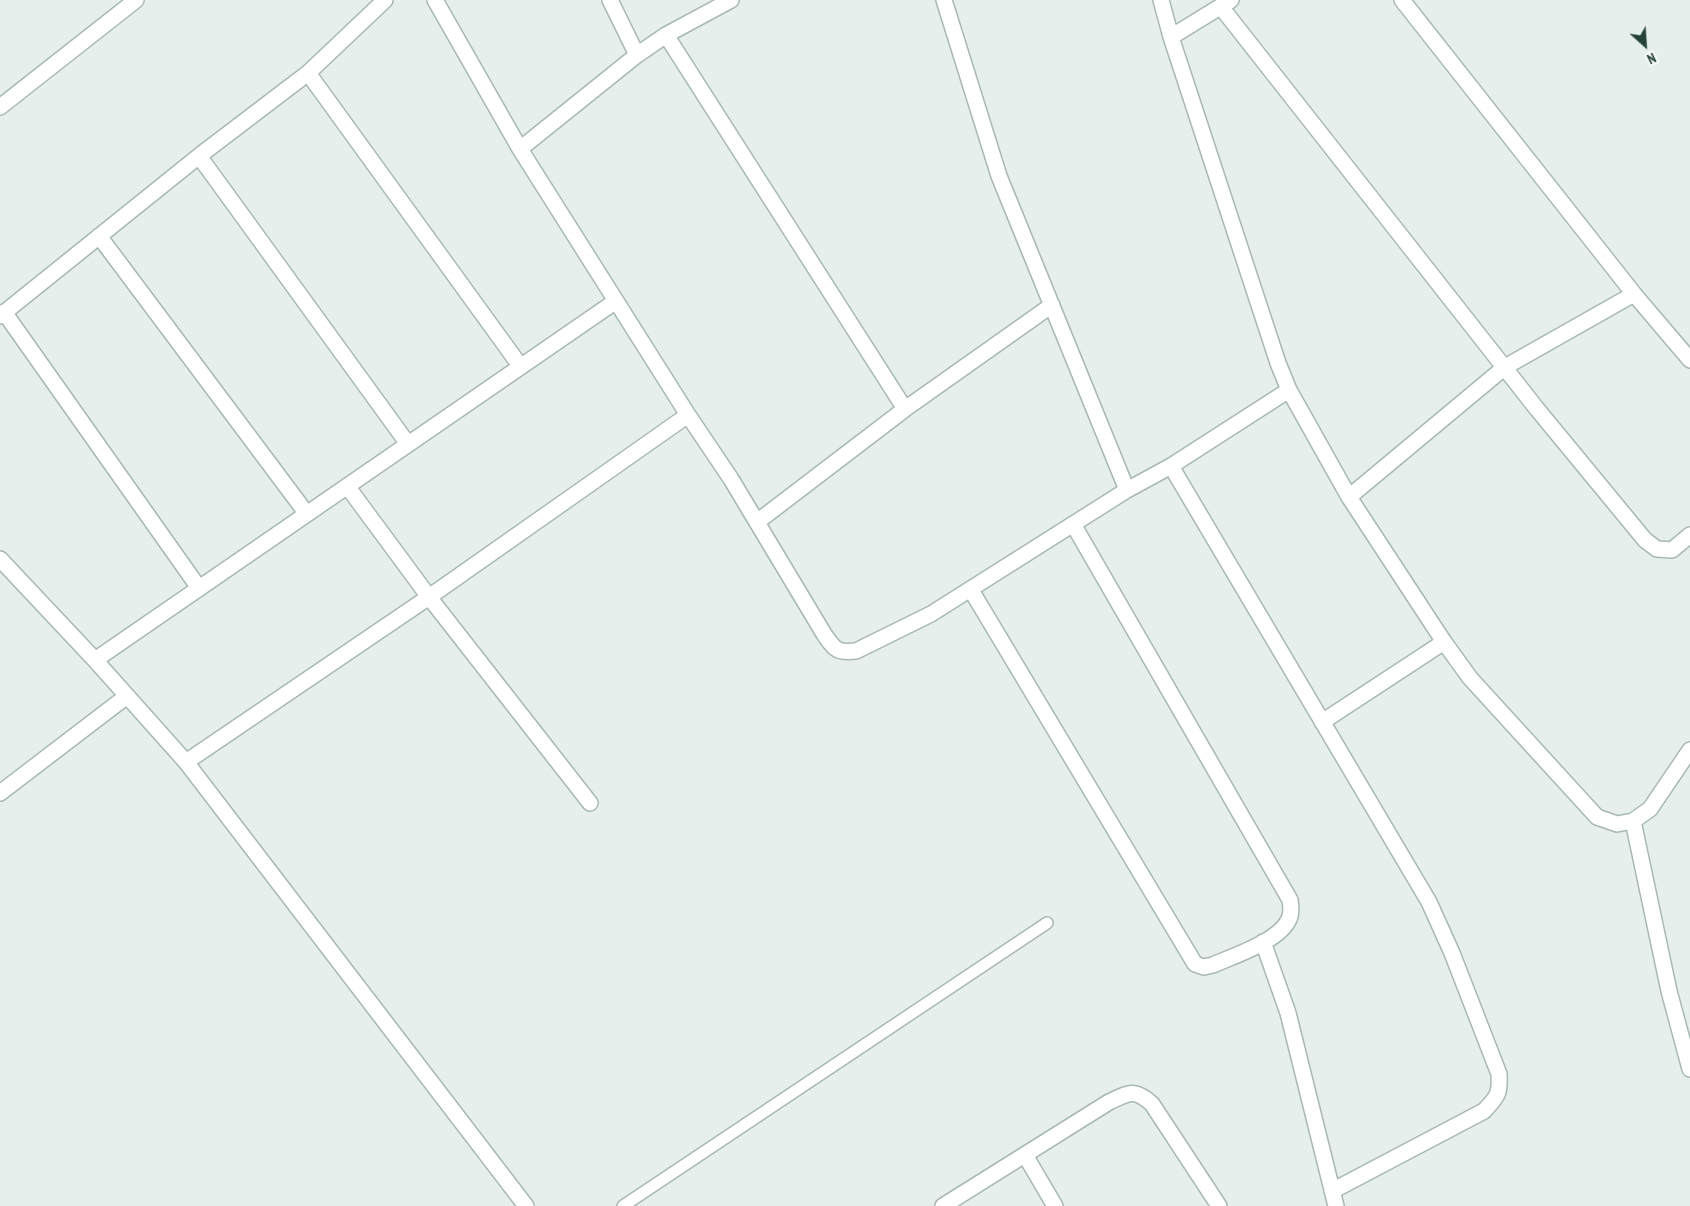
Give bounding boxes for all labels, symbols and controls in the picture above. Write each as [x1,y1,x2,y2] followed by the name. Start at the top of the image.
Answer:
[1620,20,1670,70] north arrow
[1644,49,1659,68] text: N

